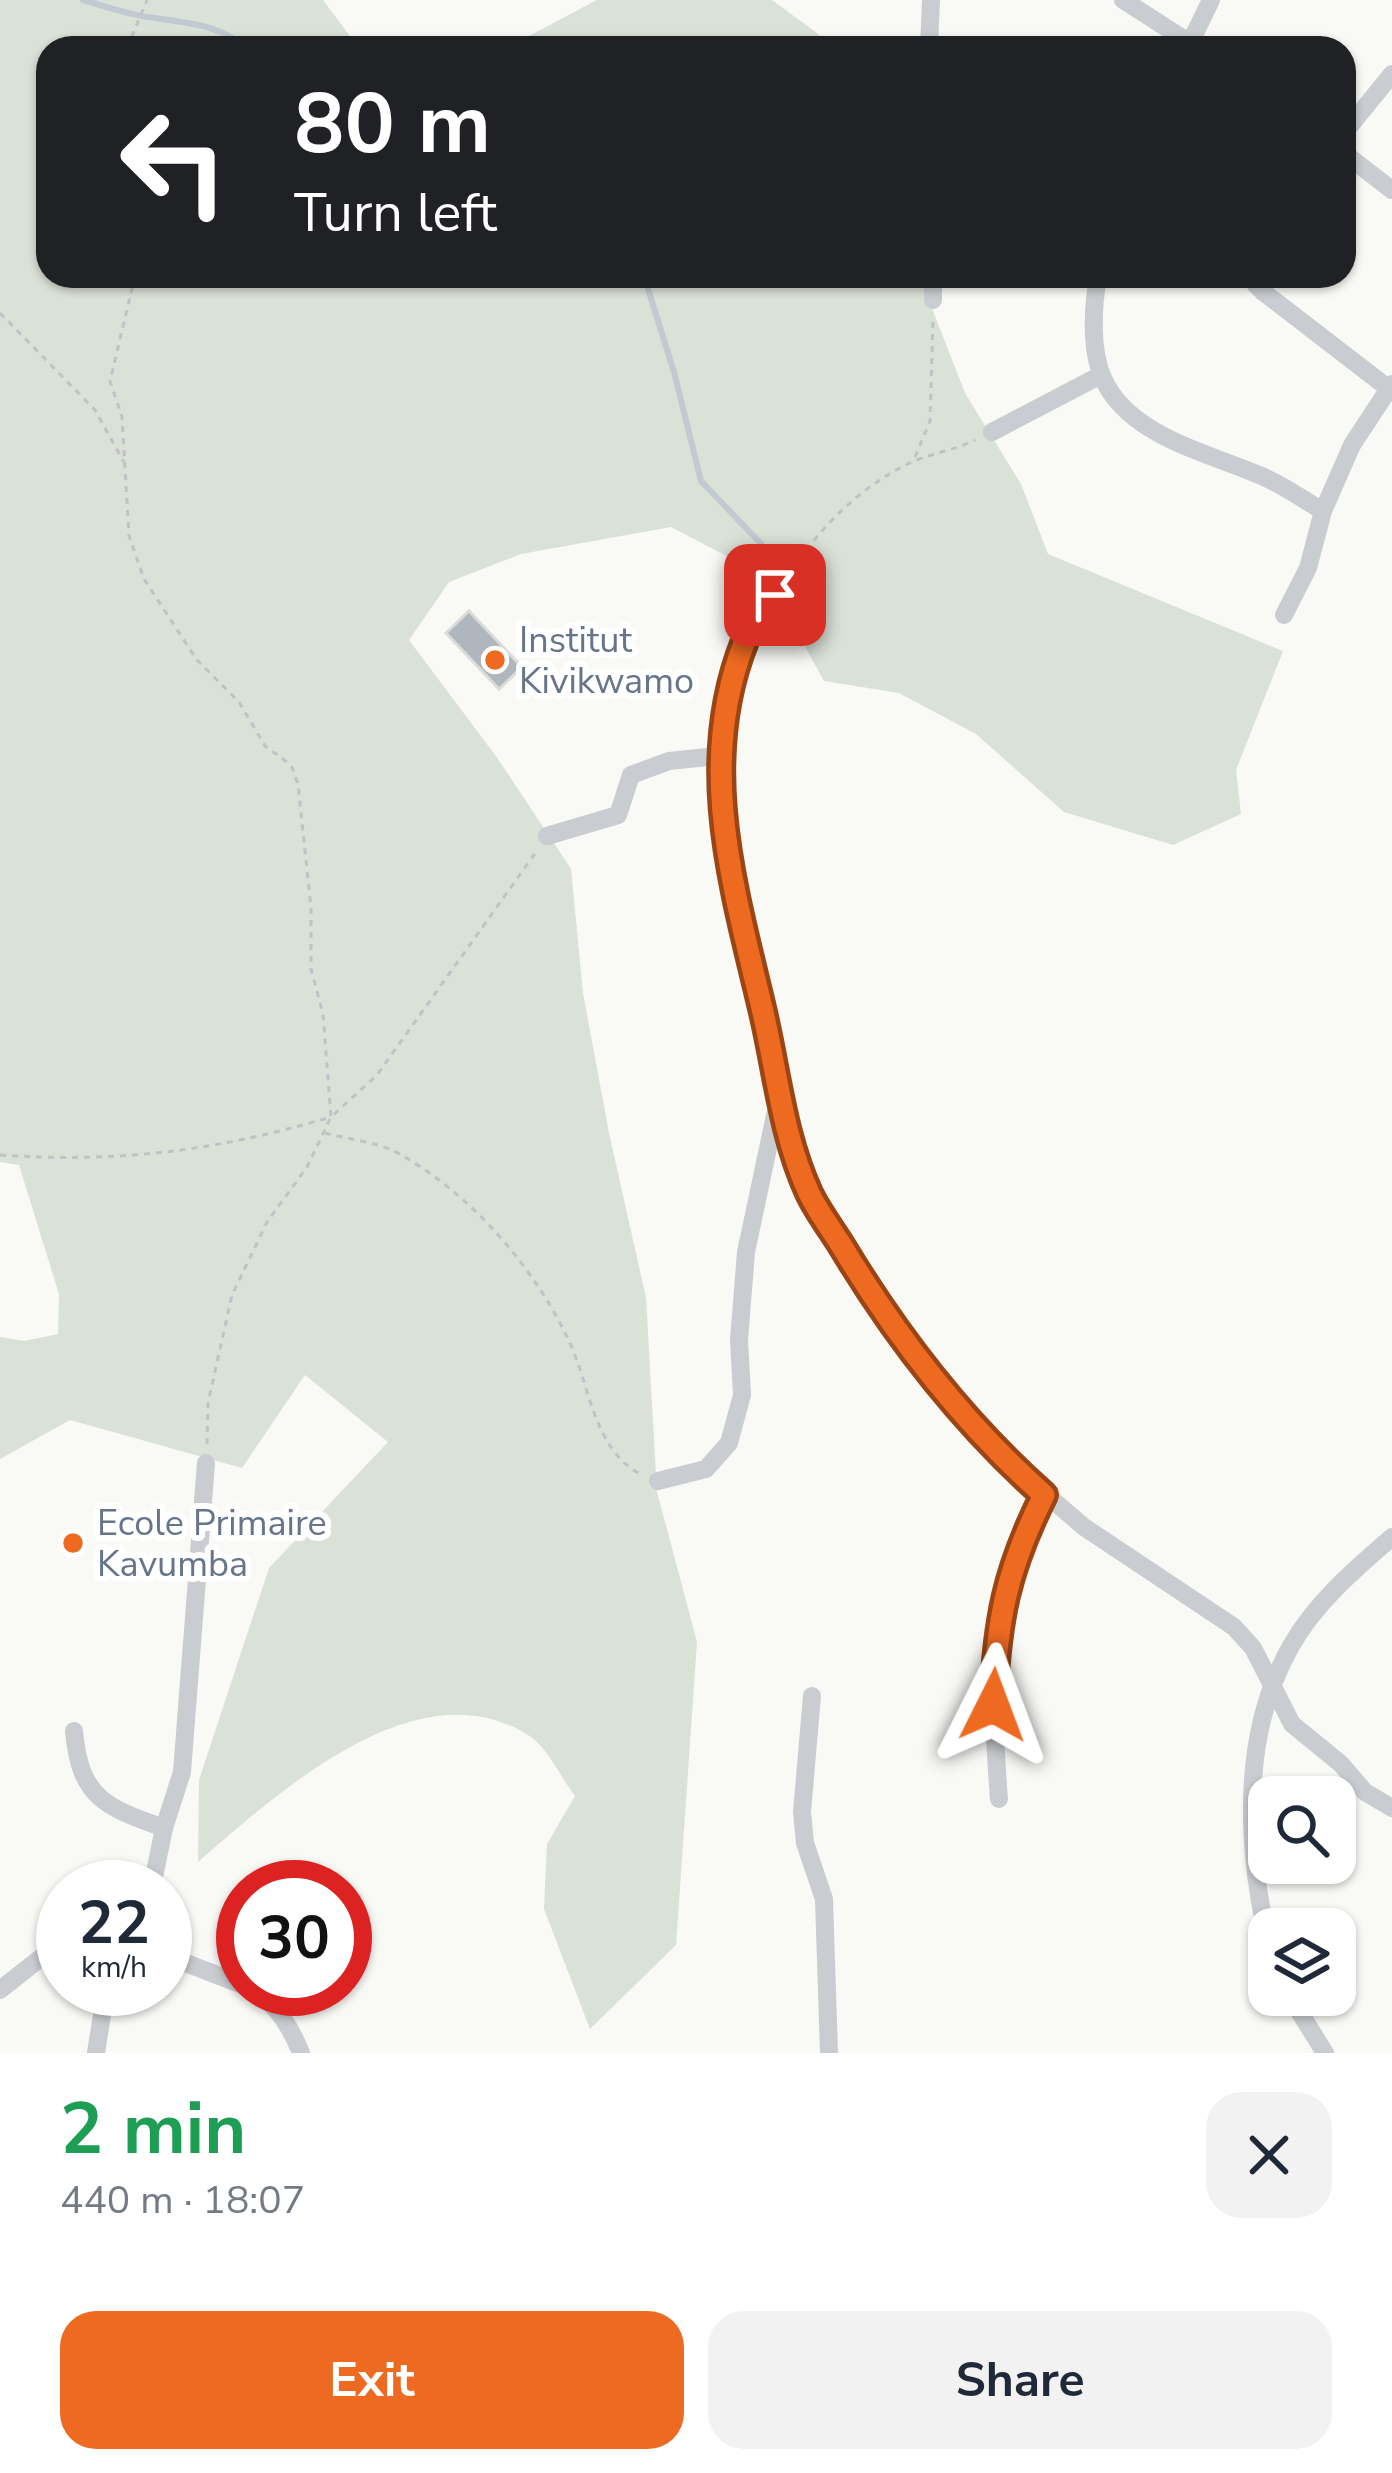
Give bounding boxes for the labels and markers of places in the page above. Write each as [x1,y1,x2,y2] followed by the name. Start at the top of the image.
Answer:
[724,544,826,646] pin
[519,616,694,706] place label: Institut Kivikwamo
[482,647,508,673] marker: Institut Kivikwamo
[97,1499,327,1589] place label: Ecole Primaire Kavumba
[60,1530,86,1556] marker: Ecole Primaire Kavumba

